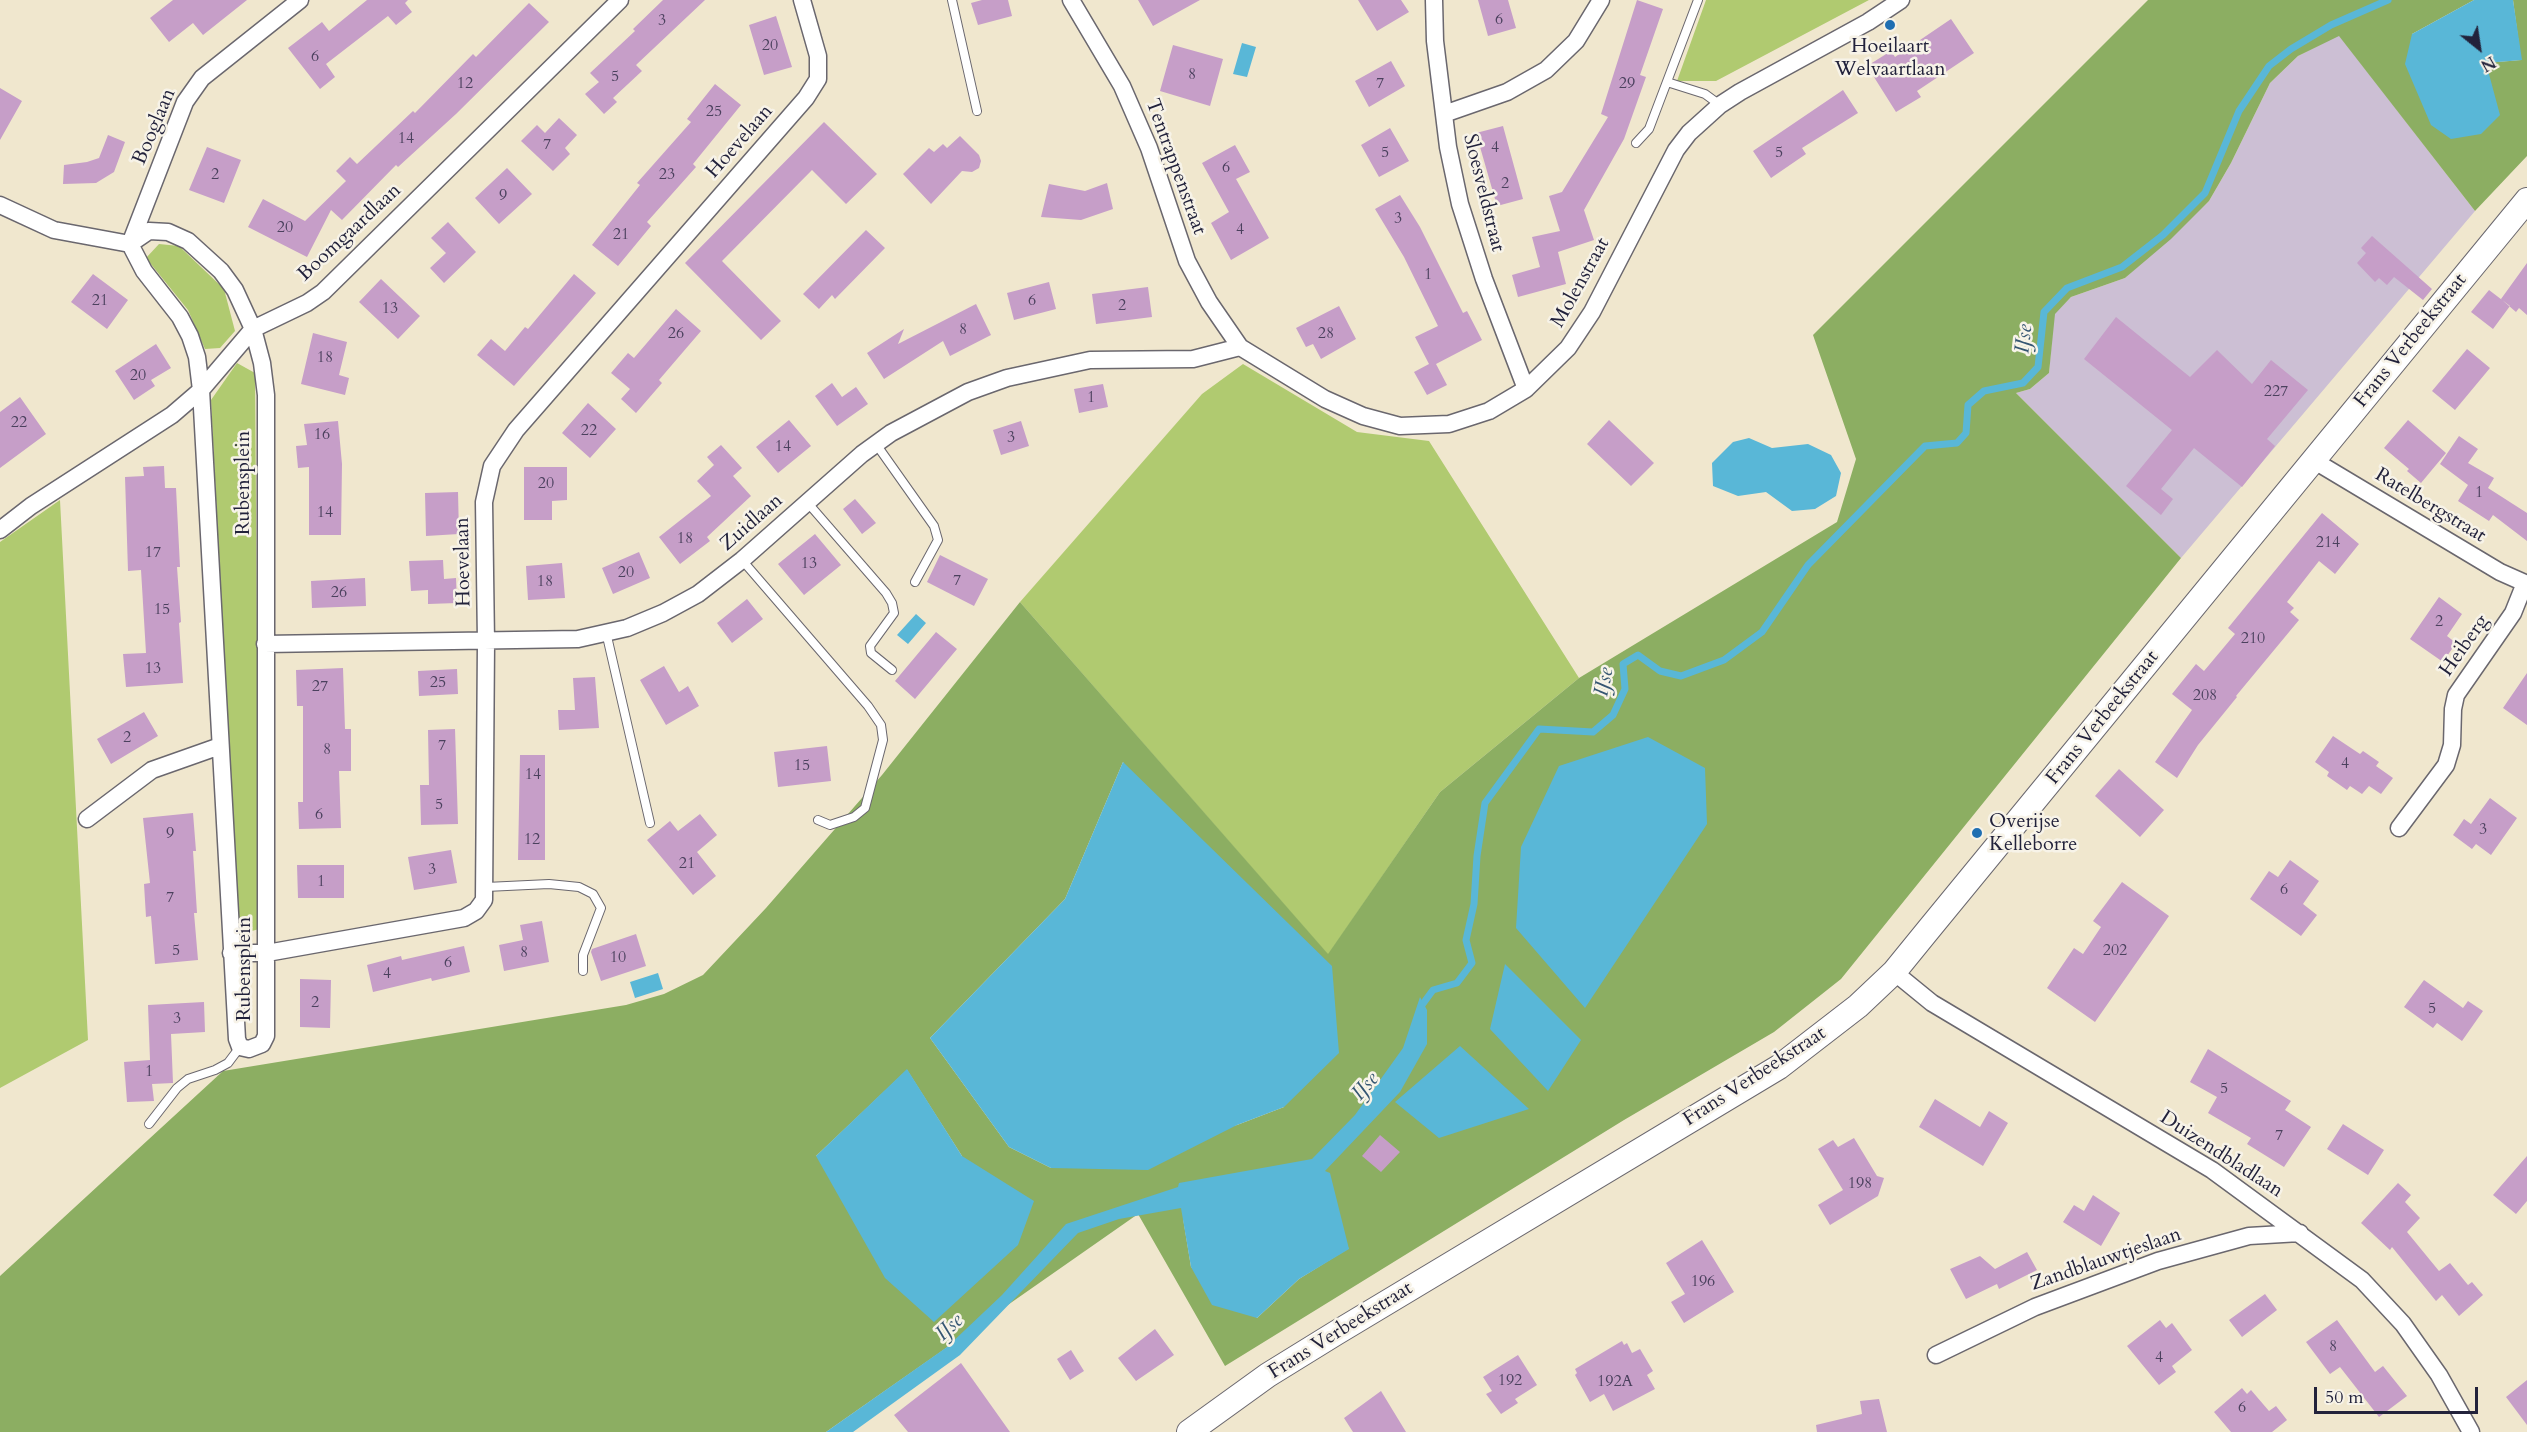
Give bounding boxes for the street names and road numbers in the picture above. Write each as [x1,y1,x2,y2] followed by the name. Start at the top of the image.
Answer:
[128,85,182,169] street label: Booglaan
[1139,96,1211,238] street label: Tentrappenstraat
[702,100,778,184] street label: Hoevelaan
[1457,132,1509,254] street label: Sloesveldstraat
[293,179,407,287] street label: Boomgaardlaan
[1546,234,1616,332] street label: Molenstraat
[2350,269,2472,413] street label: Frans Verbeekstraat
[232,431,256,535] street label: Rubensplein
[2370,463,2490,549] street label: Ratelbergstraat
[716,489,788,557] street label: Zuidlaan
[451,517,477,607] street label: Hoevelaan
[2435,611,2495,681] street label: Heiberg
[2042,646,2164,790] street label: Frans Verbeekstraat
[233,917,257,1021] street label: Rubensplein
[1679,1022,1831,1132] street label: Frans Verbeekstraat
[2155,1106,2287,1204] street label: Duizendbladlaan
[2027,1223,2185,1297] street label: Zandblauwtjeslaan
[1265,1277,1417,1385] street label: Frans Verbeekstraat

